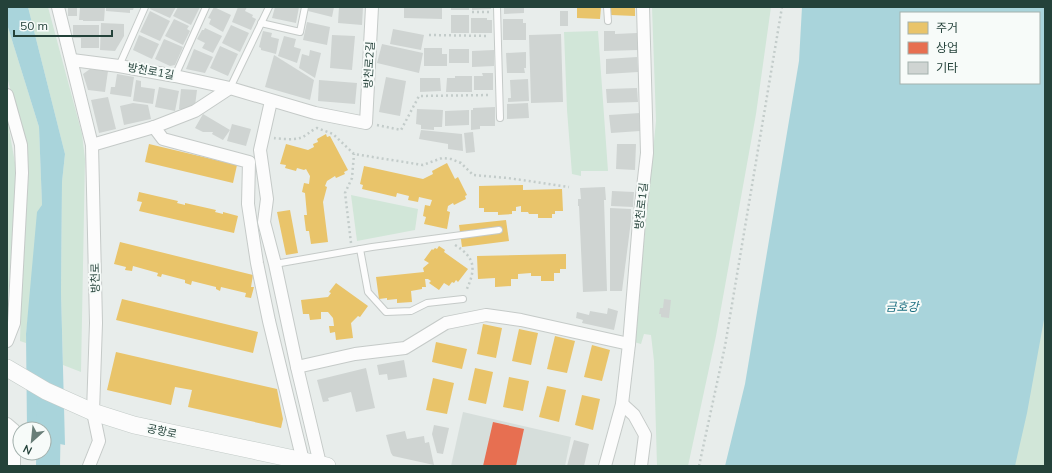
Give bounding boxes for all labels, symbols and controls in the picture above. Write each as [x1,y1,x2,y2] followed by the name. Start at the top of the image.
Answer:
[14,12,112,38] scale bar
[900,12,1040,84] legend
[20,18,48,33] text: 50 m
[936,20,958,35] text: 주거
[936,40,958,55] text: 상업
[361,41,377,89] street label: 방천로2길
[127,60,175,82] street label: 방천로1길
[936,60,958,75] text: 기타
[632,182,650,230] street label: 방천로1길
[88,263,102,293] street label: 방천로
[885,299,921,314] water label: 금호강
[12,421,52,461] north arrow
[146,421,178,441] street label: 공항로
[21,442,34,458] text: N

